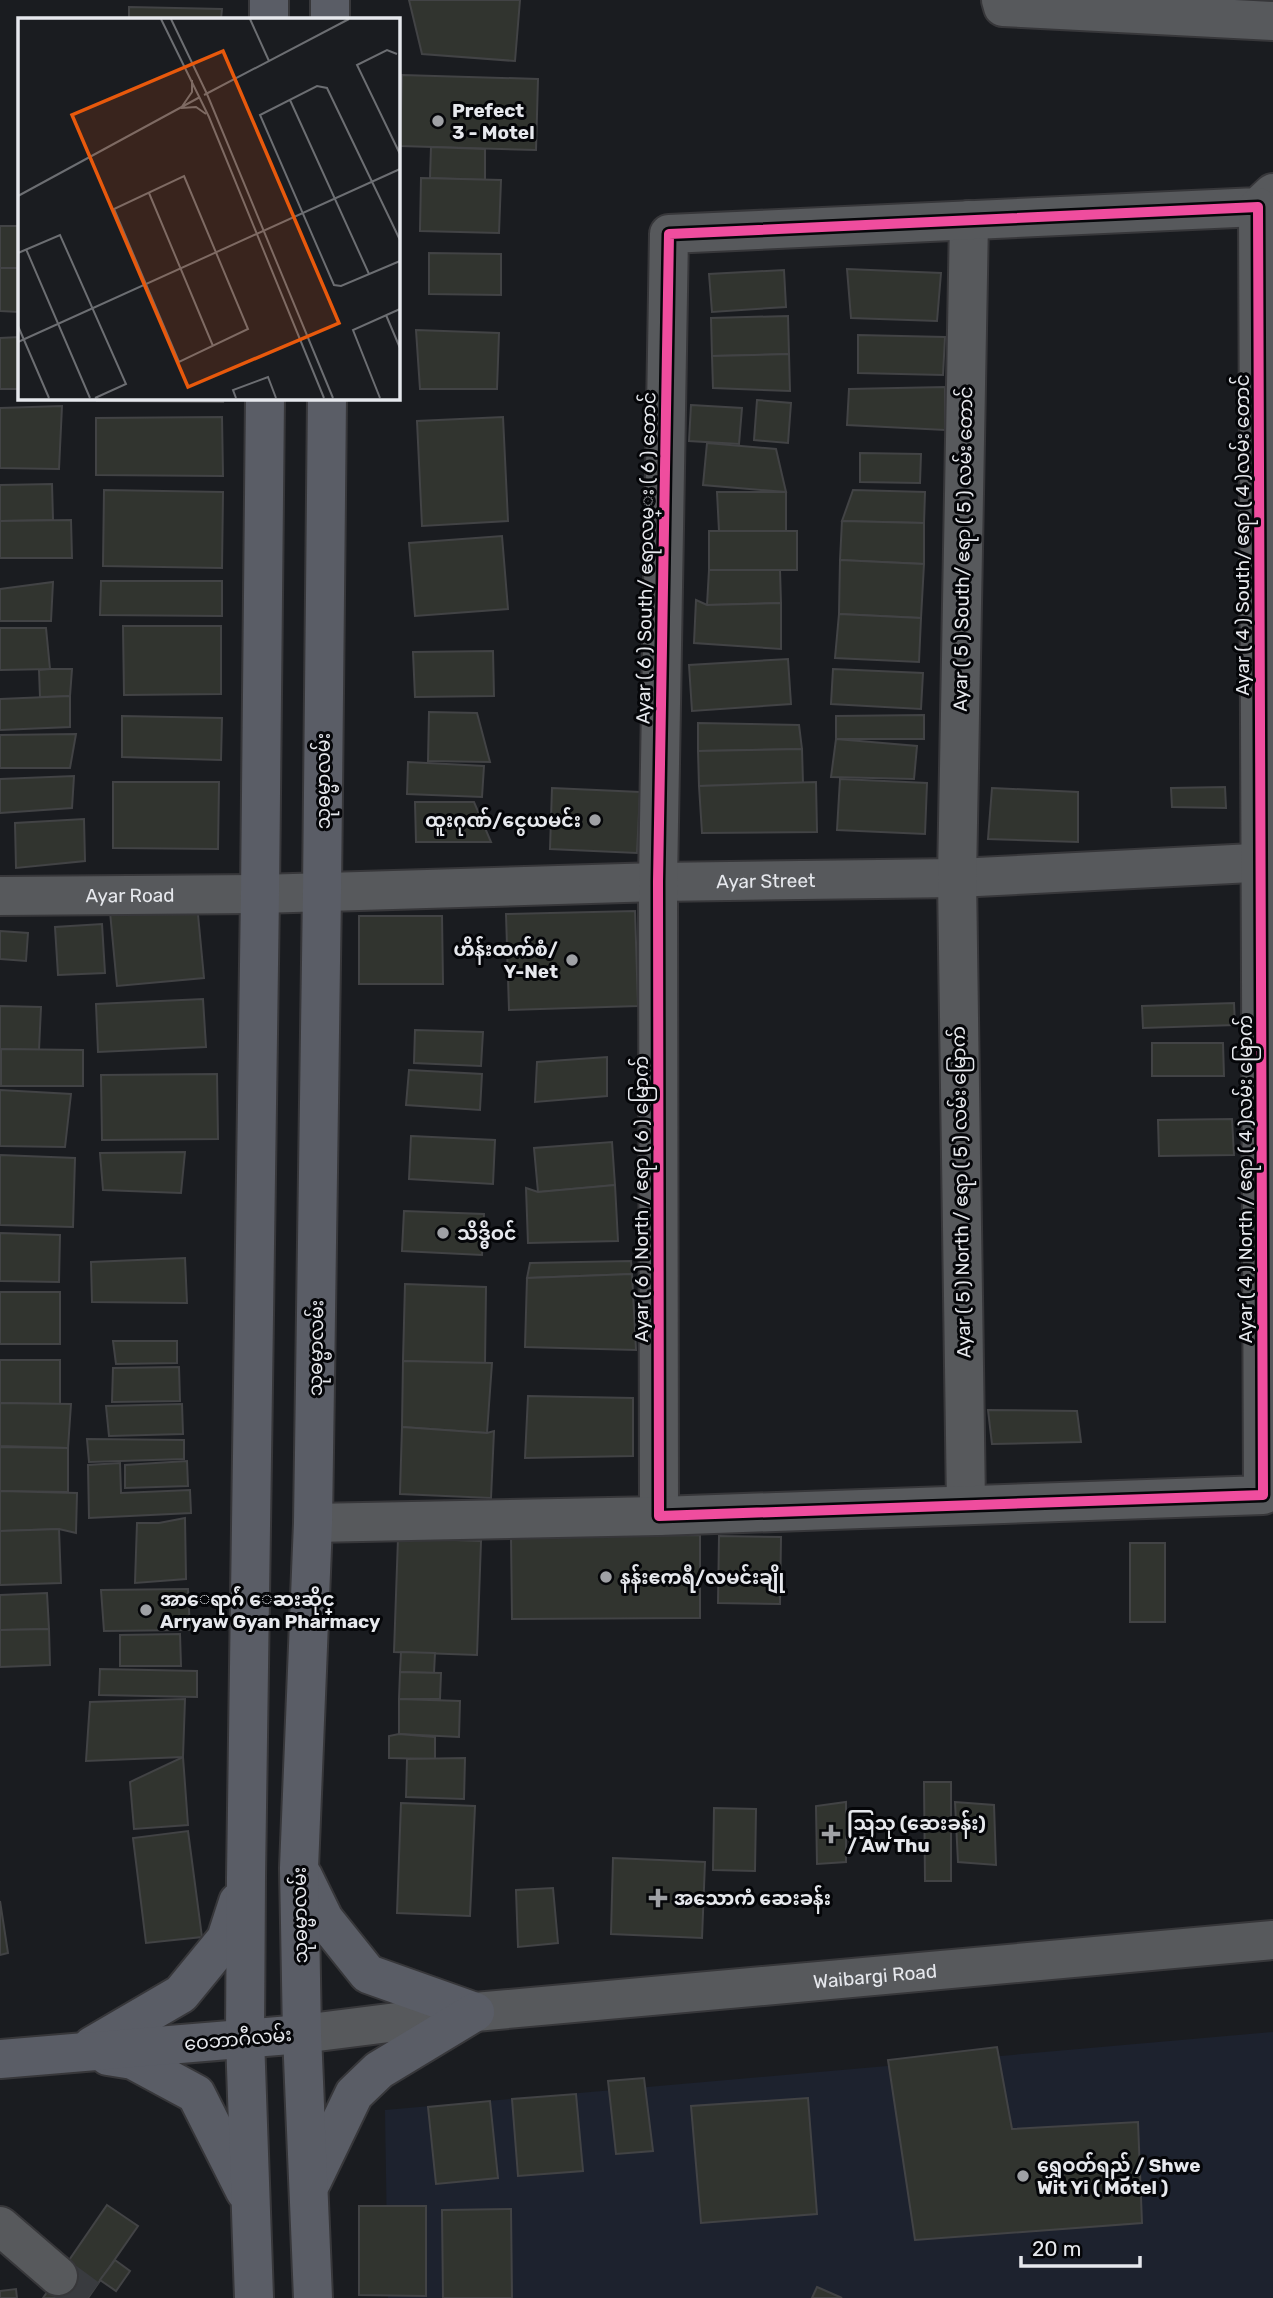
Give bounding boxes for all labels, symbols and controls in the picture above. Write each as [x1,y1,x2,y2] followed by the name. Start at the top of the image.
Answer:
[18,18,399,399] inset map
[452,99,535,144] place label: Prefect 3 - Motel
[430,113,446,129] marker: Prefect 3 - Motel
[1228,374,1258,696] street label: Ayar ( 4 ) South/ ဧရာ ( 4 )လမ်း တောင်
[946,386,981,712] street label: Ayar ( 5 ) South/ ဧရာ ( 5 ) လမ်း တောင်
[629,392,664,724] street label: Ayar ( 6 ) South/ ဧရာလမ္း ( 6 ) တောင်
[309,733,340,829] street label: သုဓမ္မာလမ်း
[425,807,581,836] place label: ထူးဂုဏ်/ငွေယမင်း
[587,812,603,828] marker: ထူးဂုဏ်/ငွေယမင်း
[716,868,816,893] street label: Ayar Street
[85,883,175,907] street label: Ayar Road
[453,936,558,983] place label: ဟိန်းထက်စံ/ Y-Net
[564,952,580,968] marker: ဟိန်းထက်စံ/ Y-Net
[1231,1015,1261,1343] street label: Ayar ( 4 ) North / ဧရာ ( 4 )လမ်း မြောက်
[944,1026,979,1358] street label: Ayar ( 5 ) North / ဧရာ ( 5 ) လမ်း မြောက်
[627,1056,657,1342] street label: Ayar ( 6 ) North / ဧရာ ( 6 ) မြောက်
[457,1220,517,1249] place label: သိဒ္ဓိဝင်
[435,1225,451,1241] marker: သိဒ္ဓိဝင်
[301,1299,333,1397] street label: သုဓမ္မာလမ်း
[620,1564,785,1594] place label: နန်းဧကရီ/လမင်းချို
[598,1569,614,1585] marker: နန်းဧကရီ/လမင်းချို
[160,1586,381,1633] place label: အာေရာဂ်ံ ေဆးဆိုင္ Arryaw Gyan Pharmacy
[138,1602,154,1618] marker: အာေရာဂ်ံ ေဆးဆိုင္ Arryaw Gyan Pharmacy
[847,1810,986,1857] place label: သြသု (ဆေးခန်း) / Aw Thu
[821,1824,841,1844] marker: သြသု (ဆေးခန်း) / Aw Thu
[285,1866,317,1964] street label: သုဓမ္မာလမ်း
[674,1885,831,1914] place label: အသောကံ ဆေးခန်း
[648,1888,668,1908] marker: အသောကံ ဆေးခန်း
[812,1959,938,1993] street label: Waibargi Road
[183,2020,293,2055] street label: ဝေဘာဂီလမ်း
[1037,2152,1200,2199] place label: ရွှေဝတ်ရည် / Shwe Wit Yi ( Motel )
[1015,2168,1031,2184] marker: ရွှေဝတ်ရည် / Shwe Wit Yi ( Motel )
[1021,2224,1140,2268] scale bar
[1032,2236,1081,2261] text: 20 m

